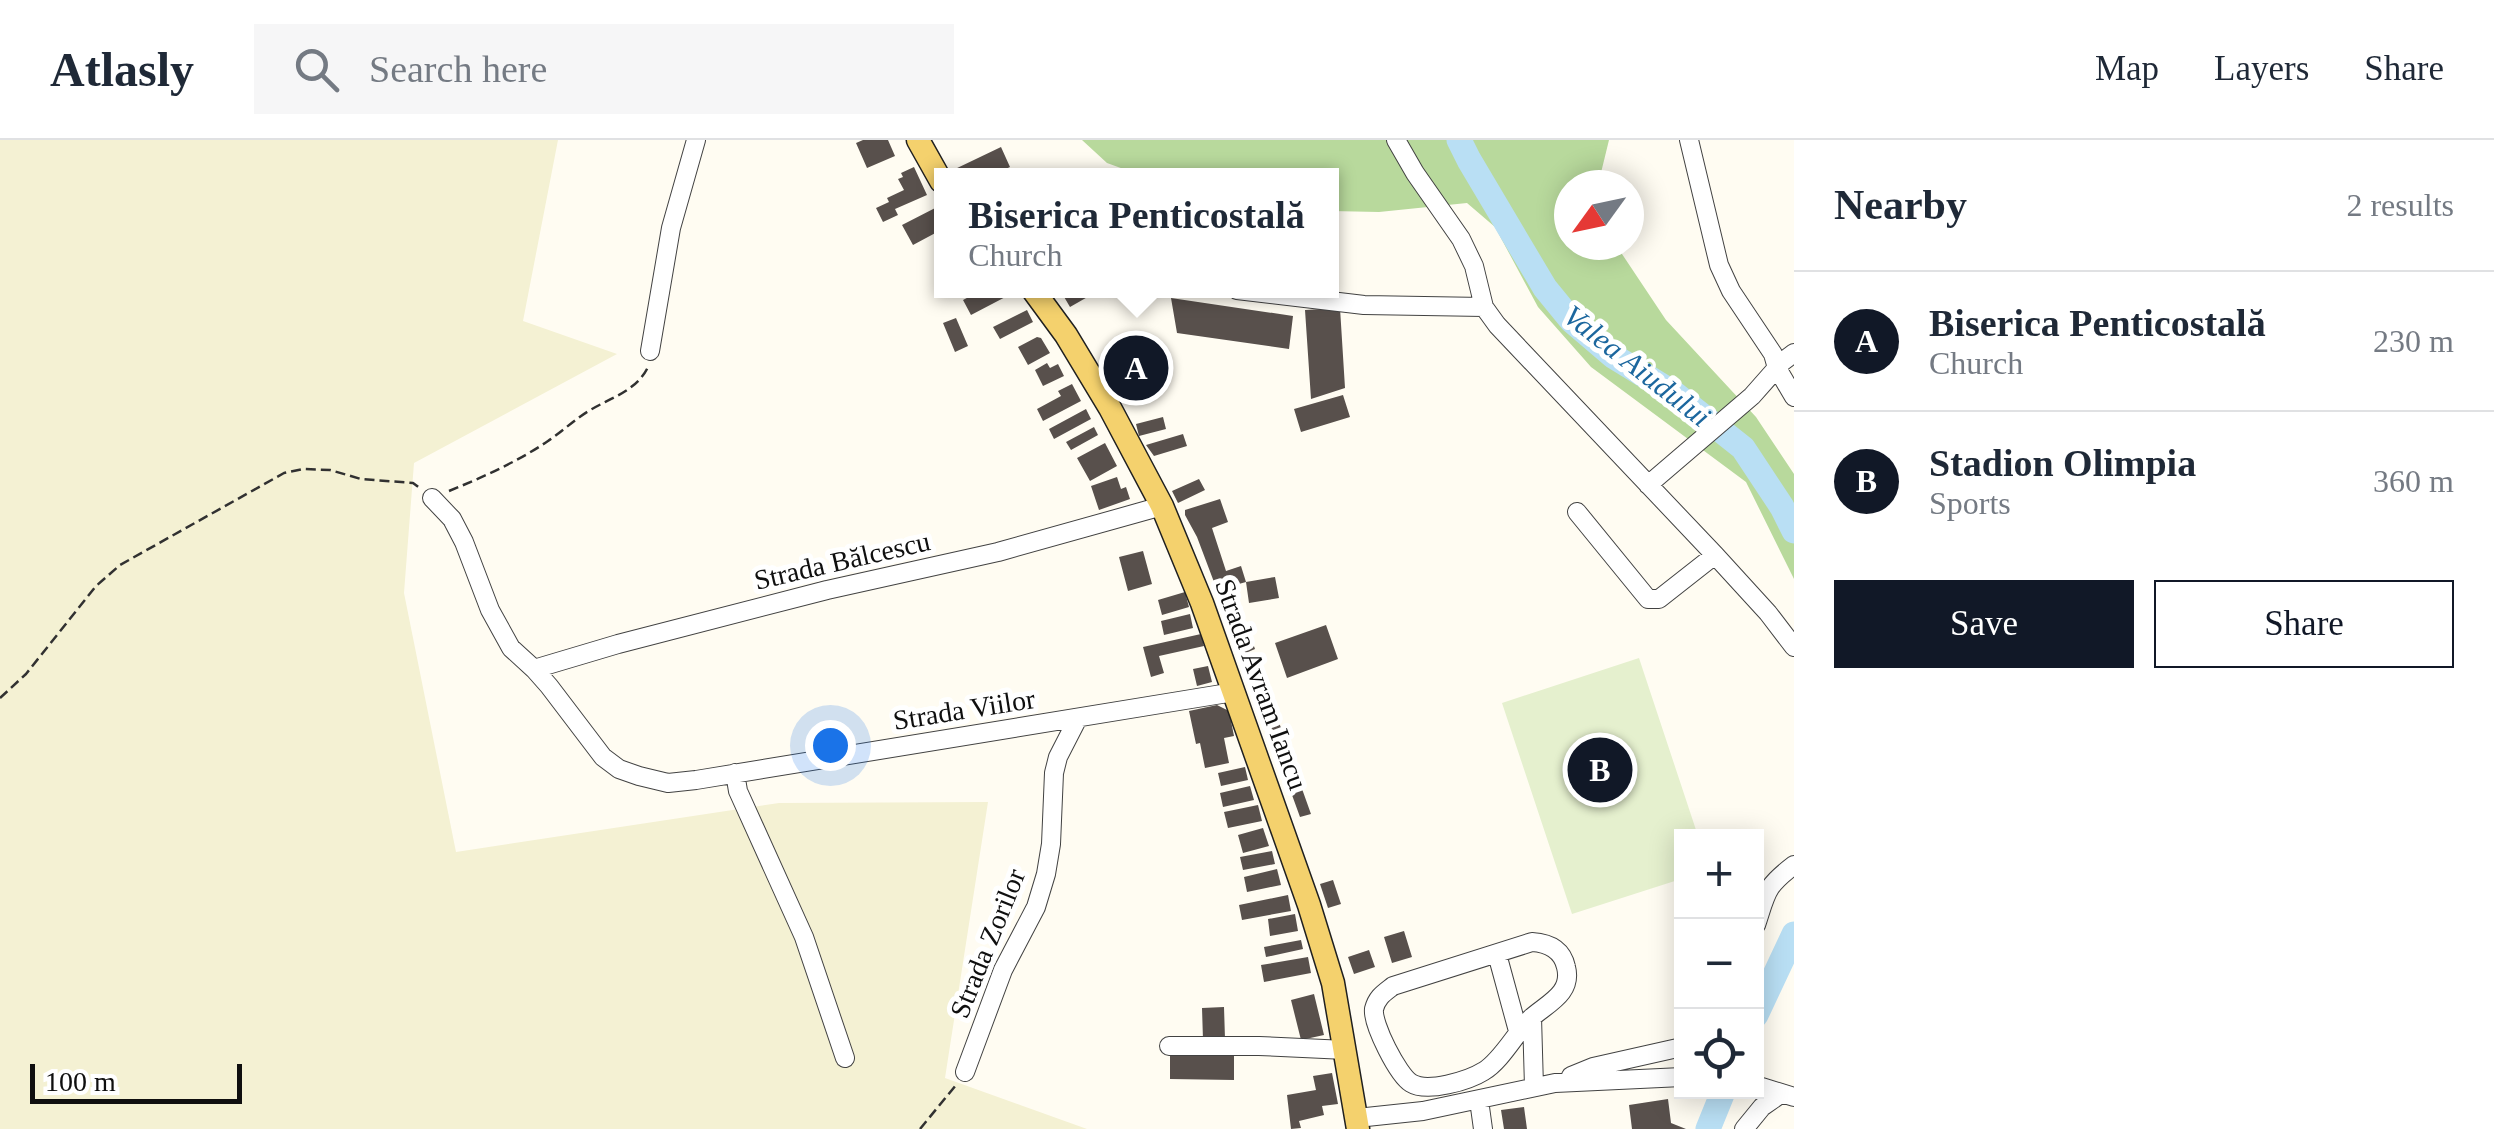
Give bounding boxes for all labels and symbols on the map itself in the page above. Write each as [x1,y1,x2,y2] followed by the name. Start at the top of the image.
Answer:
[1554,170,1644,260] north arrow
[1557,298,1717,433] water label: Valea Aiudului
[1104,330,1168,406] pin: A
[751,525,933,596] street label: Strada Bălcescu
[1209,575,1314,794] street label: Strada Avram Iancu
[891,683,1038,736] street label: Strada Viilor
[805,720,856,771] your location
[1568,732,1632,808] pin: B
[944,864,1032,1022] street label: Strada Zorilor
[30,1059,242,1104] scale bar

